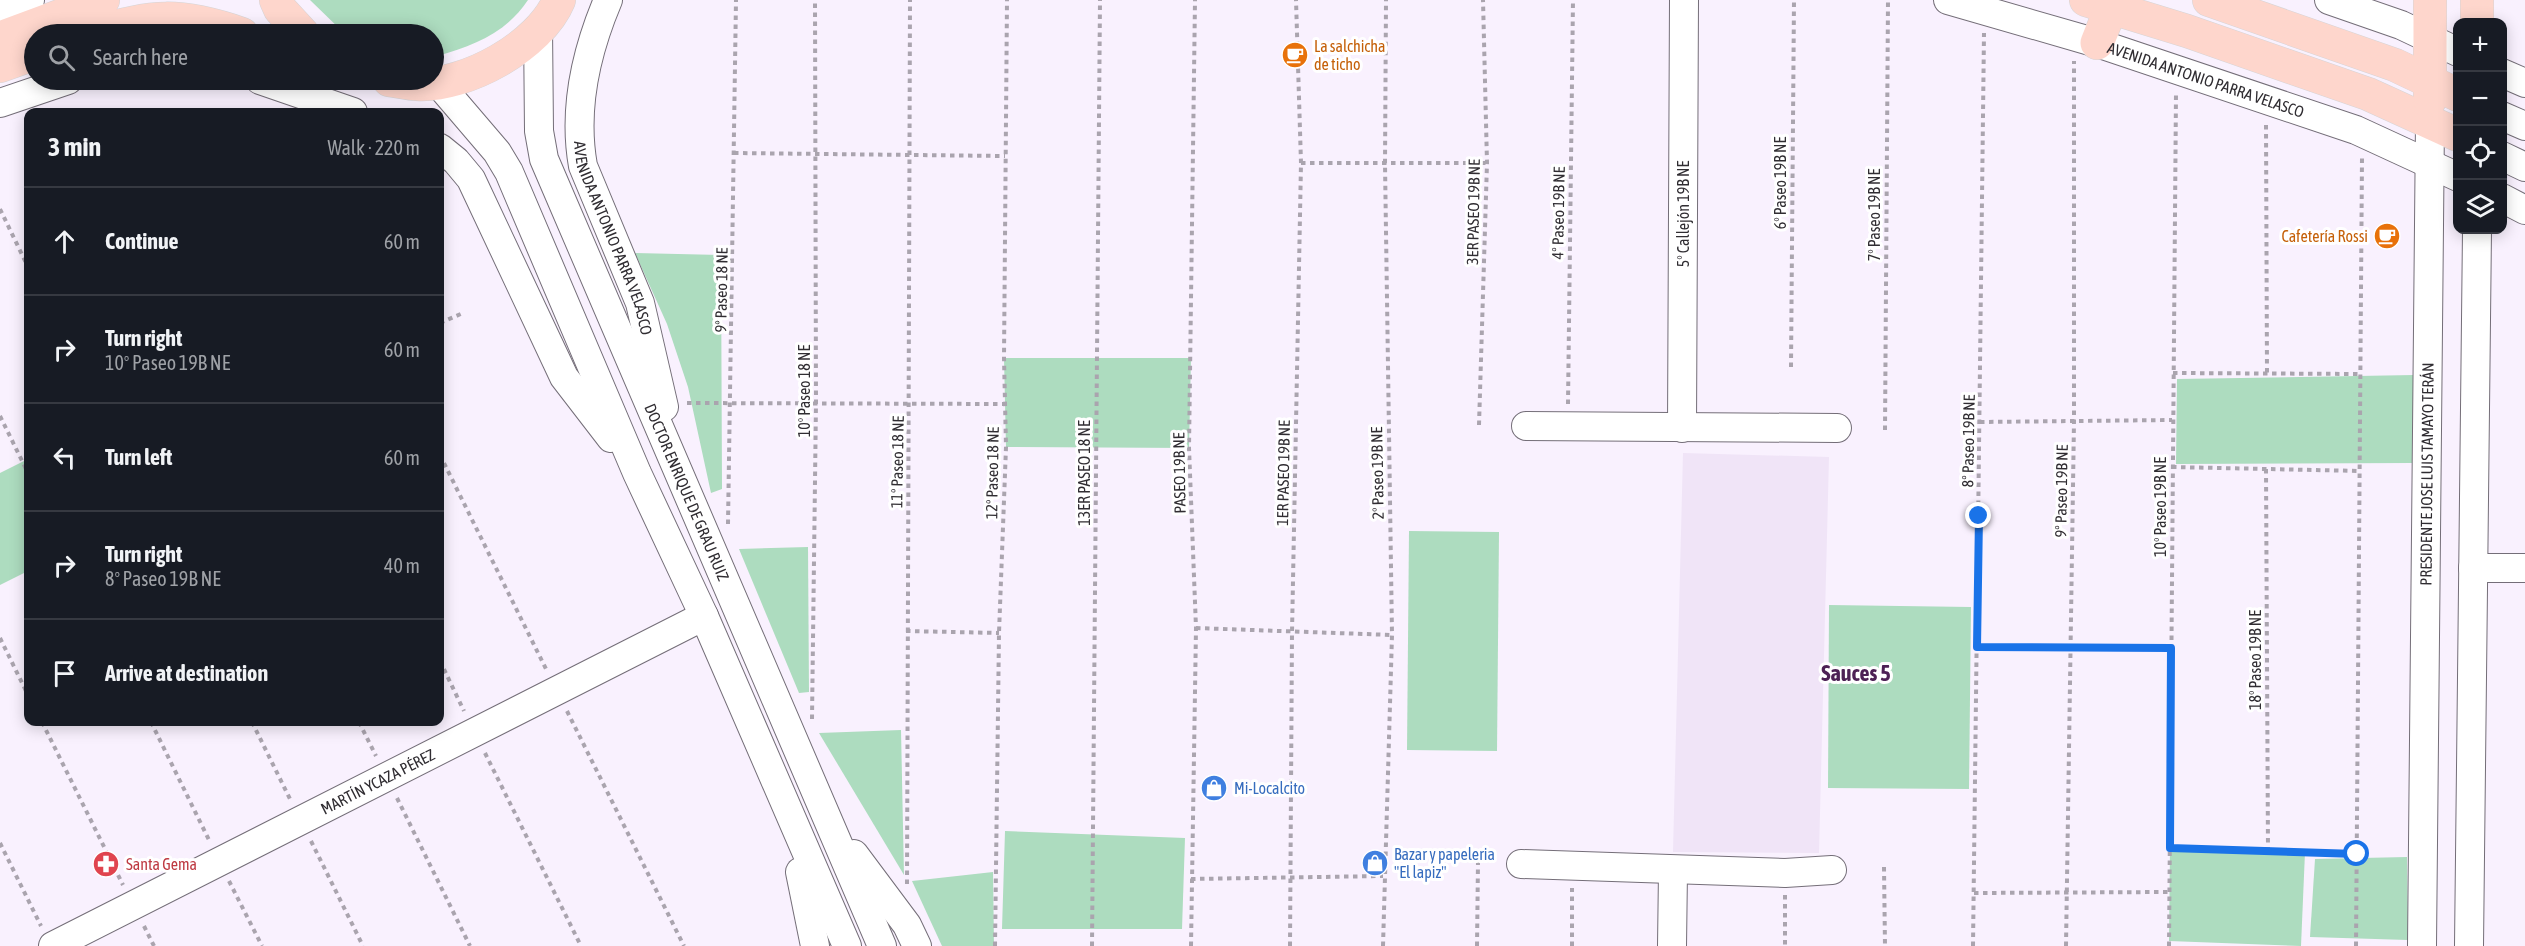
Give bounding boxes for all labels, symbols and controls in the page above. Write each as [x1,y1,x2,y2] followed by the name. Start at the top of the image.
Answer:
[2453,18,2507,234] map controls
[2453,18,2507,72] button: +
[24,24,444,90] search box
[1314,37,1385,73] place label: La salchicha de ticho
[2105,38,2306,121] street label: AVENIDA ANTONIO PARRA VELASCO
[1280,40,1310,70] cafe icon: La salchicha de ticho
[45,41,78,74] icon: search
[93,44,188,70] text: Search here
[2453,72,2507,126] button: −
[2453,126,2507,180] button: locate
[48,132,101,162] text: 3 min
[328,136,420,159] text: Walk · 220 m
[1771,137,1789,229] street label: 6º Paseo 19B NE
[571,140,656,337] street label: AVENIDA ANTONIO PARRA VELASCO
[1463,159,1483,265] street label: 3ER PASEO 19B NE
[1674,161,1693,267] street label: 5º Callejón 19B NE
[1548,166,1568,259] street label: 4º Paseo 19B NE
[1865,169,1883,261] street label: 7º Paseo 19B NE
[2453,180,2507,234] button: layers
[2372,221,2402,251] cafe icon: Cafetería Rossi
[48,225,81,258] icon: ahead
[2281,227,2368,245] place label: Cafetería Rossi
[105,228,179,254] text: Continue
[384,230,420,253] text: 60 m
[711,247,731,333] street label: 9º Paseo 18 NE
[105,325,182,351] text: Turn right
[48,333,81,366] icon: right
[384,338,420,361] text: 60 m
[795,345,813,437] street label: 10º Paseo 18 NE
[105,351,230,374] text: 10º Paseo 19B NE
[2416,362,2437,586] street label: PRESIDENTE JOSE LUIS TAMAYO TERÁN
[1958,394,1978,487] street label: 8º Paseo 19B NE
[641,401,733,583] street label: DOCTOR ENRIQUE DE GRAU RUIZ
[887,415,907,508] street label: 11º Paseo 18 NE
[1075,420,1093,526] street label: 13ER PASEO 18 NE
[1273,420,1293,526] street label: 1ER PASEO 19B NE
[982,426,1002,519] street label: 12º Paseo 18 NE
[1367,426,1387,519] street label: 2º Paseo 19B NE
[1169,432,1189,514] street label: PASEO 19B NE
[48,441,81,474] icon: left
[105,444,172,470] text: Turn left
[2051,444,2071,537] street label: 9º Paseo 19B NE
[384,446,420,469] text: 60 m
[2151,457,2169,557] street label: 10º Paseo 19B NE
[1965,502,1991,528] route end
[105,541,182,567] text: Turn right
[48,549,81,582] icon: right
[384,554,420,577] text: 40 m
[105,567,221,590] text: 8º Paseo 19B NE
[2246,610,2264,710] street label: 18º Paseo 19B NE
[48,657,81,690] icon: arrive
[105,660,268,686] text: Arrive at destination
[1821,660,1891,686] district label: Sauces 5
[318,745,437,818] street label: MARTÍN YCAZA PÉREZ
[1199,773,1229,803] shop icon: Mi-Localcito
[1234,779,1305,797] place label: Mi-Localcito
[2343,840,2369,866] route start
[1394,845,1495,882] place label: Bazar y papeleria "El lapiz"
[1360,848,1390,878] shop icon: Bazar y papeleria "El lapiz"
[91,849,121,879] pharmacy icon: Santa Gema
[126,855,197,873] place label: Santa Gema

